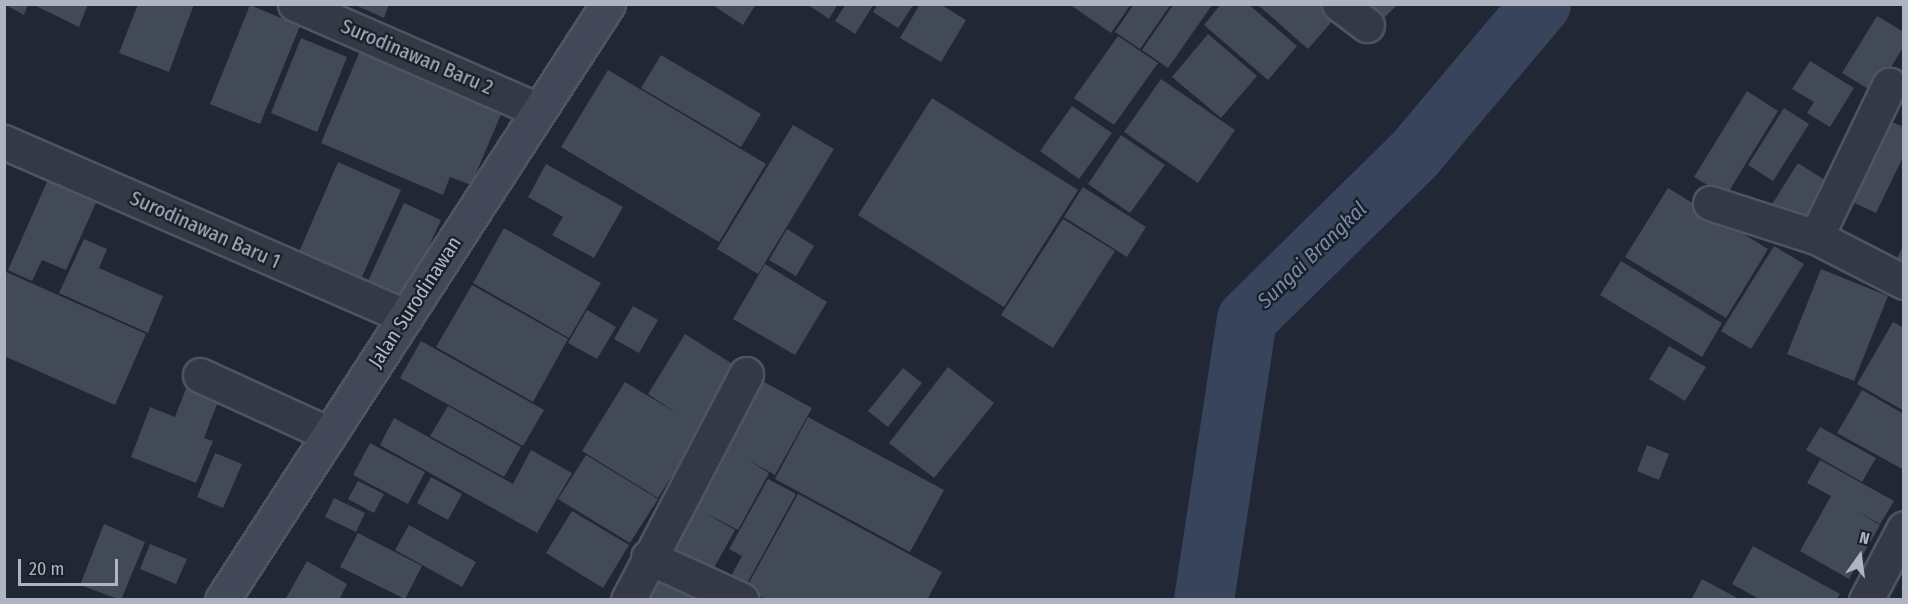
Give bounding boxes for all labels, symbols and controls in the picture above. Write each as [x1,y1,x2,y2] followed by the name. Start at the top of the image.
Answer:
[337,14,497,100] street label: Surodinawan Baru 2
[126,186,284,274] street label: Surodinawan Baru 1
[1252,197,1372,313] water label: Sungai Brangkal
[364,232,466,372] street label: Jalan Surodinawan
[1830,526,1890,586] north arrow
[1858,528,1871,548] text: N
[21,547,122,585] scale bar
[29,558,64,580] text: 20 m

